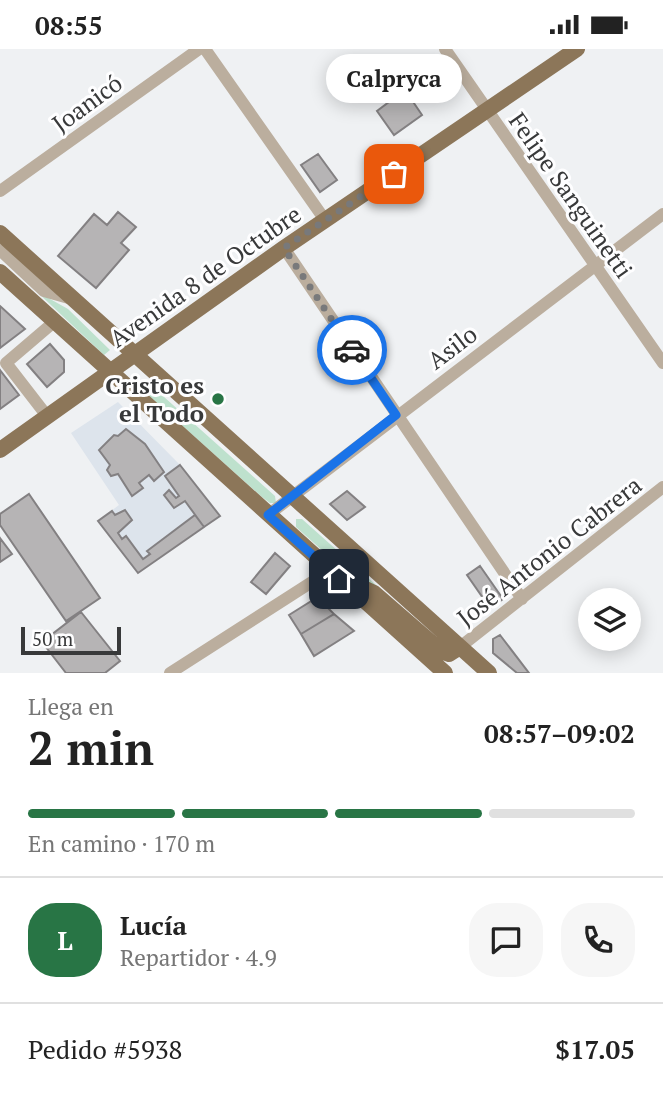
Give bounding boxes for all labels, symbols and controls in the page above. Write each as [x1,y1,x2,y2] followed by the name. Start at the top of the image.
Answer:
[35,8,103,42] text: 08:55
[326,55,462,104] callout: Calpryca
[346,63,442,94] text: Calpryca
[46,67,128,139] street label: Joanicó
[502,106,640,284] street label: Felipe Sanguinetti
[364,144,424,204] pin
[375,155,413,193] icon: bag
[103,198,307,354] street label: Avenida 8 de Octubre
[317,315,387,385] courier
[421,318,483,376] street label: Asilo
[333,331,371,369] icon: car
[105,369,204,429] place label: Cristo es el Todo
[210,391,226,407] marker: Cristo es el Todo
[450,469,648,633] street label: José Antonio Cabrera
[309,549,369,609] pin
[320,560,358,598] icon: home
[578,588,641,651] map controls
[578,588,641,651] button: layers
[21,624,121,656] scale bar
[32,626,73,651] text: 50 m
[28,691,114,722] text: Llega en
[484,716,635,750] text: 08:57–09:02
[28,717,154,778] text: 2 min
[28,828,215,859] text: En camino · 170 m
[469,903,543,977] button: chat
[561,903,635,977] button: phone
[120,908,187,942] text: Lucía
[57,923,73,957] text: L
[120,942,277,973] text: Repartidor · 4.9
[28,1032,182,1066] text: Pedido #5938
[555,1032,635,1066] text: $17.05

